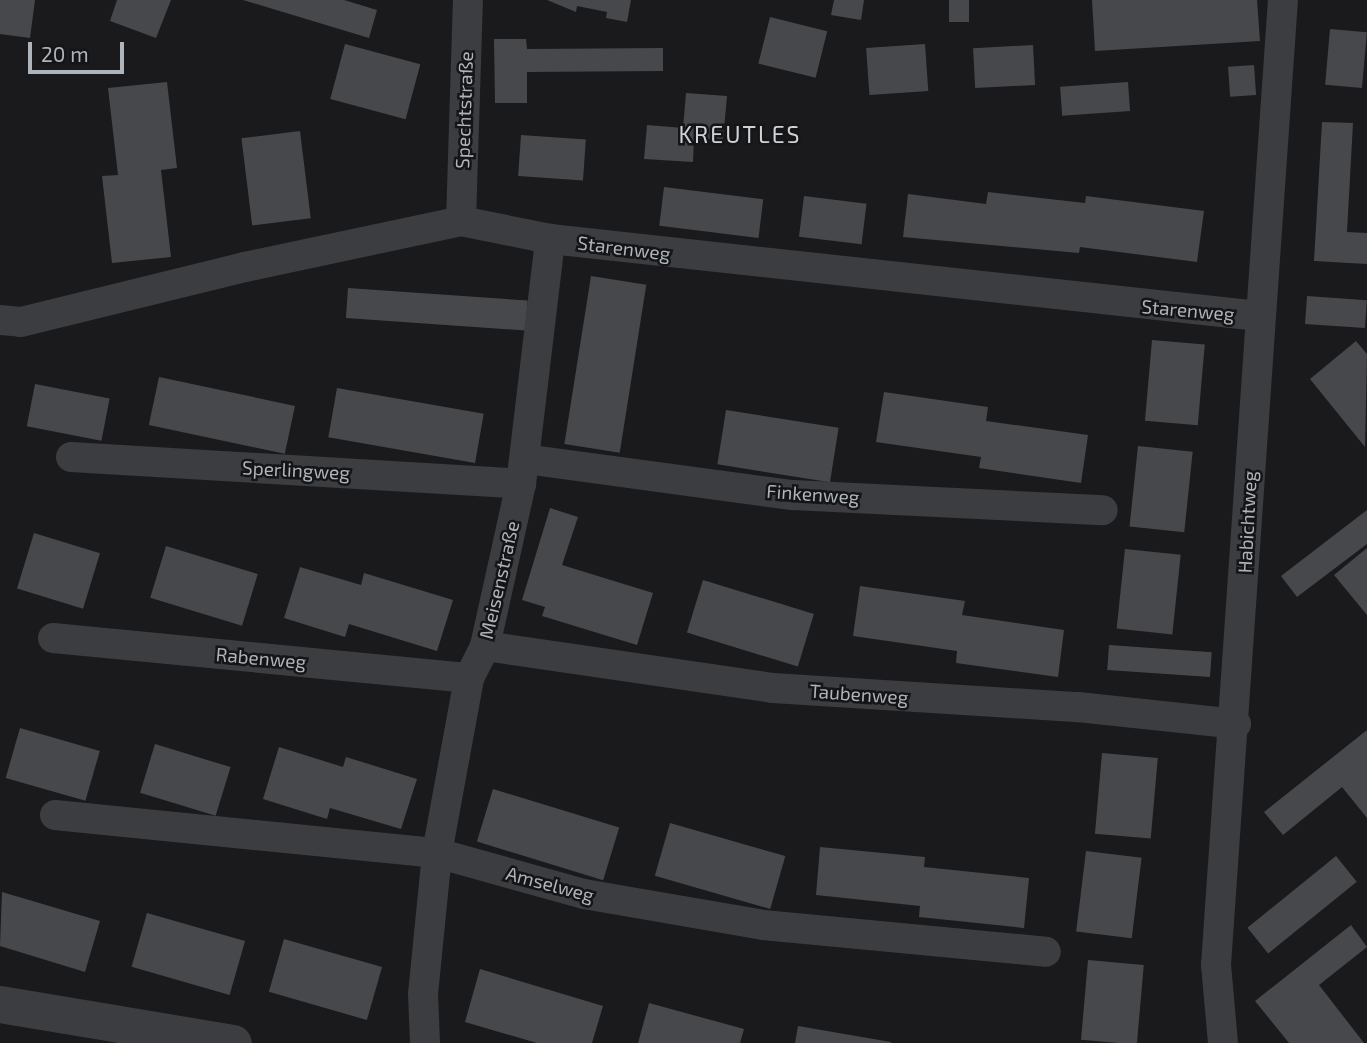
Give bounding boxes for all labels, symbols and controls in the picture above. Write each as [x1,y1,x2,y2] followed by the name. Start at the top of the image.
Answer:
[32,28,128,72] scale bar
[41,41,89,66] text: 20 m
[451,51,477,169] street label: Spechtstraße
[680,120,800,148] district label: KREUTLES
[576,231,672,265] street label: Starenweg
[1141,295,1235,325] street label: Starenweg
[242,456,350,484] street label: Sperlingweg
[1233,470,1261,574] street label: Habichtweg
[766,479,860,509] street label: Finkenweg
[474,519,524,641] street label: Meisenstraße
[215,643,307,673] street label: Rabenweg
[809,679,909,709] street label: Taubenweg
[504,861,596,907] street label: Amselweg

